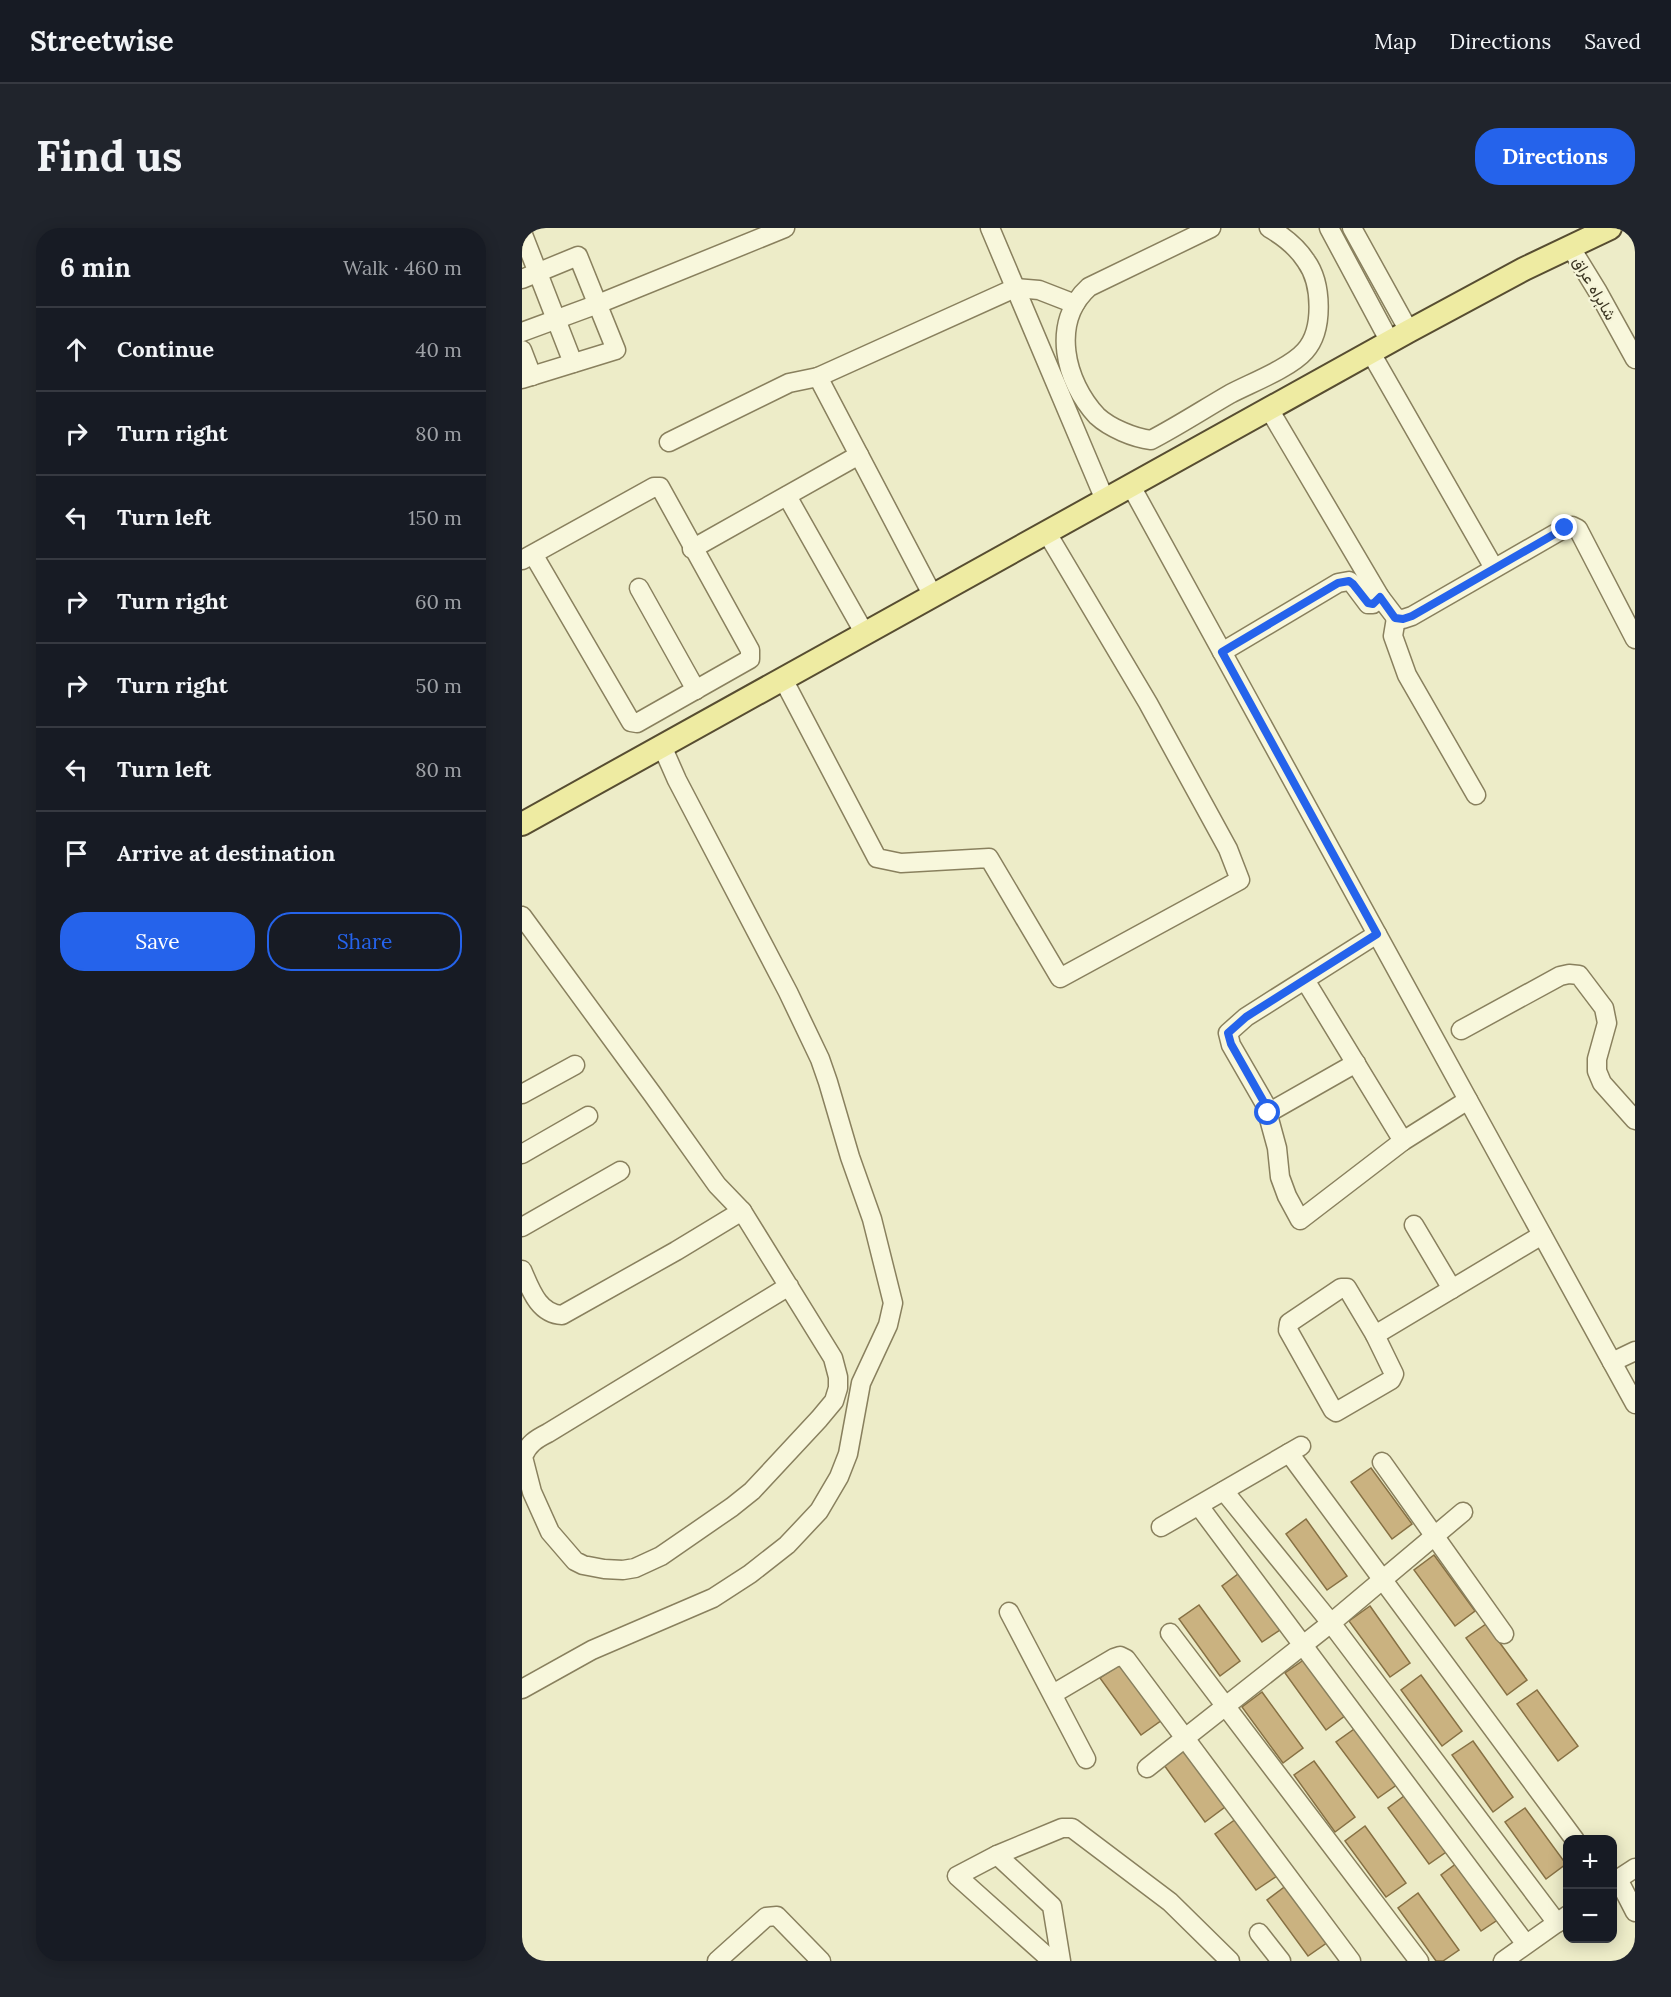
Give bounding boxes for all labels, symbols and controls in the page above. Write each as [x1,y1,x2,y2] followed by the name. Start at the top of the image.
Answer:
[30,23,174,59] text: Streetwise
[1374,28,1417,55] text: Map
[1450,28,1551,55] text: Directions
[1584,28,1641,55] text: Saved
[1475,128,1635,185] button: Directions
[36,129,182,183] text: Find us
[60,251,131,284] text: 6 min
[1568,253,1621,324] street label: شاہراہ عراق
[343,255,462,280] text: Walk · 460 m
[60,333,93,366] icon: ahead
[117,335,214,363] text: Continue
[416,337,462,362] text: 40 m
[60,417,93,450] icon: right
[117,419,228,447] text: Turn right
[415,421,462,446] text: 80 m
[60,501,93,534] icon: left
[117,503,211,531] text: Turn left
[408,505,462,530] text: 150 m
[1551,514,1577,540] route end
[60,585,93,618] icon: right
[117,587,228,615] text: Turn right
[415,589,462,614] text: 60 m
[60,669,93,702] icon: right
[117,671,228,699] text: Turn right
[416,673,462,698] text: 50 m
[60,753,93,786] icon: left
[117,755,211,783] text: Turn left
[415,757,462,782] text: 80 m
[60,837,93,870] icon: arrive
[117,839,335,867] text: Arrive at destination
[60,912,255,971] button: Save
[267,912,462,971] button: Share
[1254,1099,1280,1125] route start
[1563,1835,1617,1943] map controls
[1563,1835,1617,1889] button: +
[1563,1889,1617,1943] button: −

